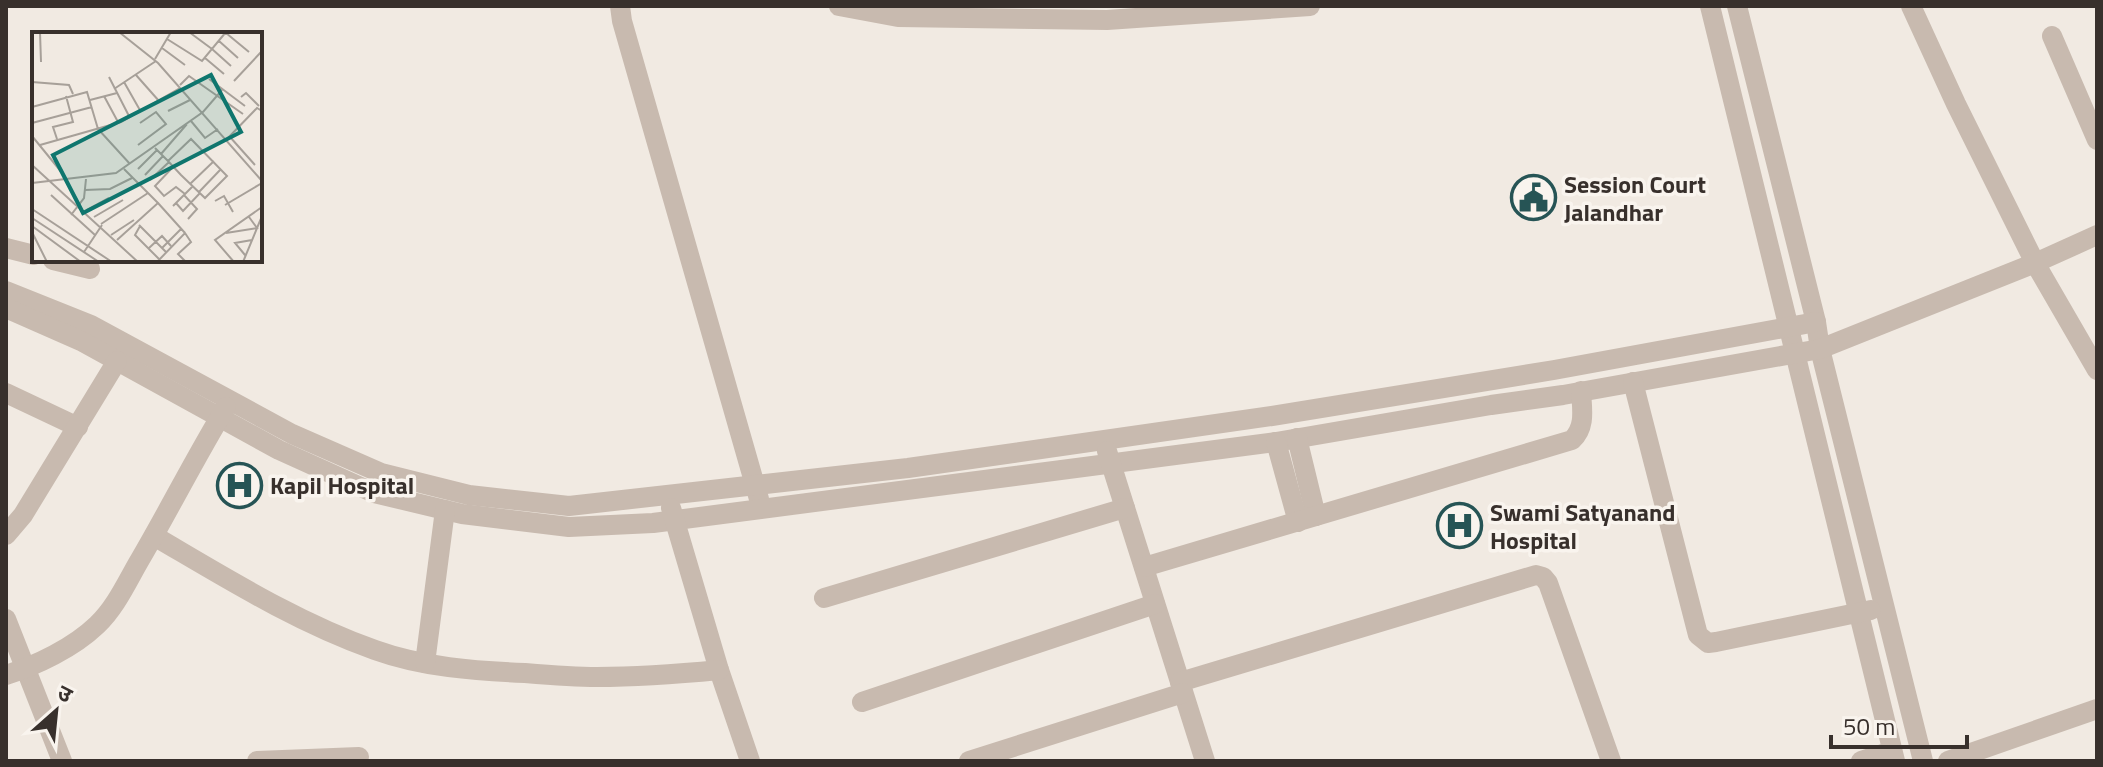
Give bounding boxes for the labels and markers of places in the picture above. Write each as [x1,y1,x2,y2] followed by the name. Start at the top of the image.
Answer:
[1564,166,1706,230] place label: Session Court Jalandhar
[1509,174,1557,222] public building icon: Session Court Jalandhar
[215,461,263,509] hospital icon: Kapil Hospital
[270,467,414,503] place label: Kapil Hospital
[1490,494,1675,558] place label: Swami Satyanand Hospital
[1435,502,1483,550] hospital icon: Swami Satyanand Hospital

